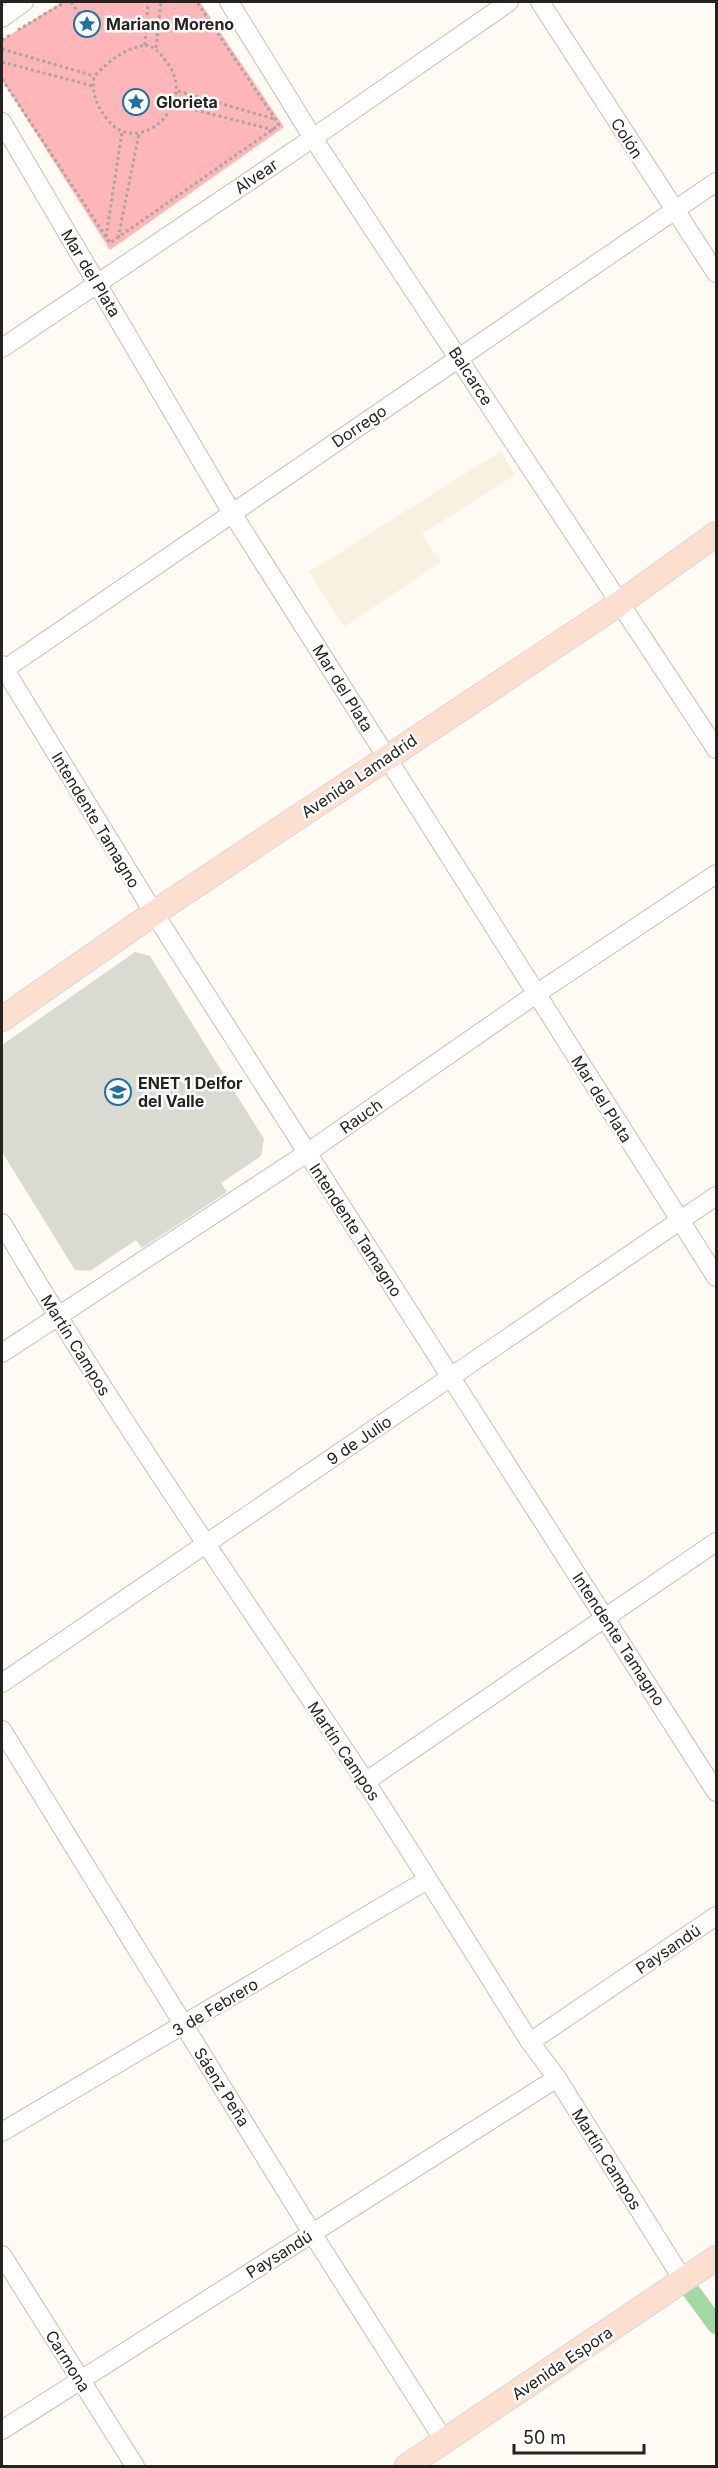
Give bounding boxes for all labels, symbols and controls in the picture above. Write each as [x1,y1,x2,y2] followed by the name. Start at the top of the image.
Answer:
[72,9,102,39] place icon: Mariano Moreno
[106,14,234,34] place label: Mariano Moreno
[121,87,151,117] place icon: Glorieta
[156,92,218,112] place label: Glorieta
[607,114,647,162] street label: Colón
[230,154,282,198] street label: Alvear
[57,225,125,321] street label: Mar del Plata
[445,343,497,409] street label: Balcarce
[328,400,390,452] street label: Dorrego
[308,641,378,735] street label: Mar del Plata
[297,730,421,822] street label: Avenida Lamadrid
[47,748,145,892] street label: Intendente Tamagno
[567,1052,637,1146] street label: Mar del Plata
[138,1073,243,1111] place label: ENET 1 Delfor del Valle
[103,1077,133,1107] school or university icon: ENET 1 Delfor del Valle
[336,1094,386,1138] street label: Rauch
[305,1160,407,1300] street label: Intendente Tamagno
[37,1291,115,1399] street label: Martín Campos
[323,1411,395,1469] street label: 9 de Julio
[568,1569,670,1709] street label: Intendente Tamagno
[303,1698,385,1804] street label: Martín Campos
[632,1920,704,1978] street label: Paysandú
[169,1974,261,2040] street label: 3 de Febrero
[190,2044,254,2130] street label: Sáenz Peña
[568,2105,646,2213] street label: Martín Campos
[242,2226,316,2282] street label: Paysandú
[508,2322,616,2404] street label: Avenida Espora
[41,2326,95,2396] street label: Carmona
[514,2417,644,2455] scale bar
[523,2427,566,2448] text: 50 m

